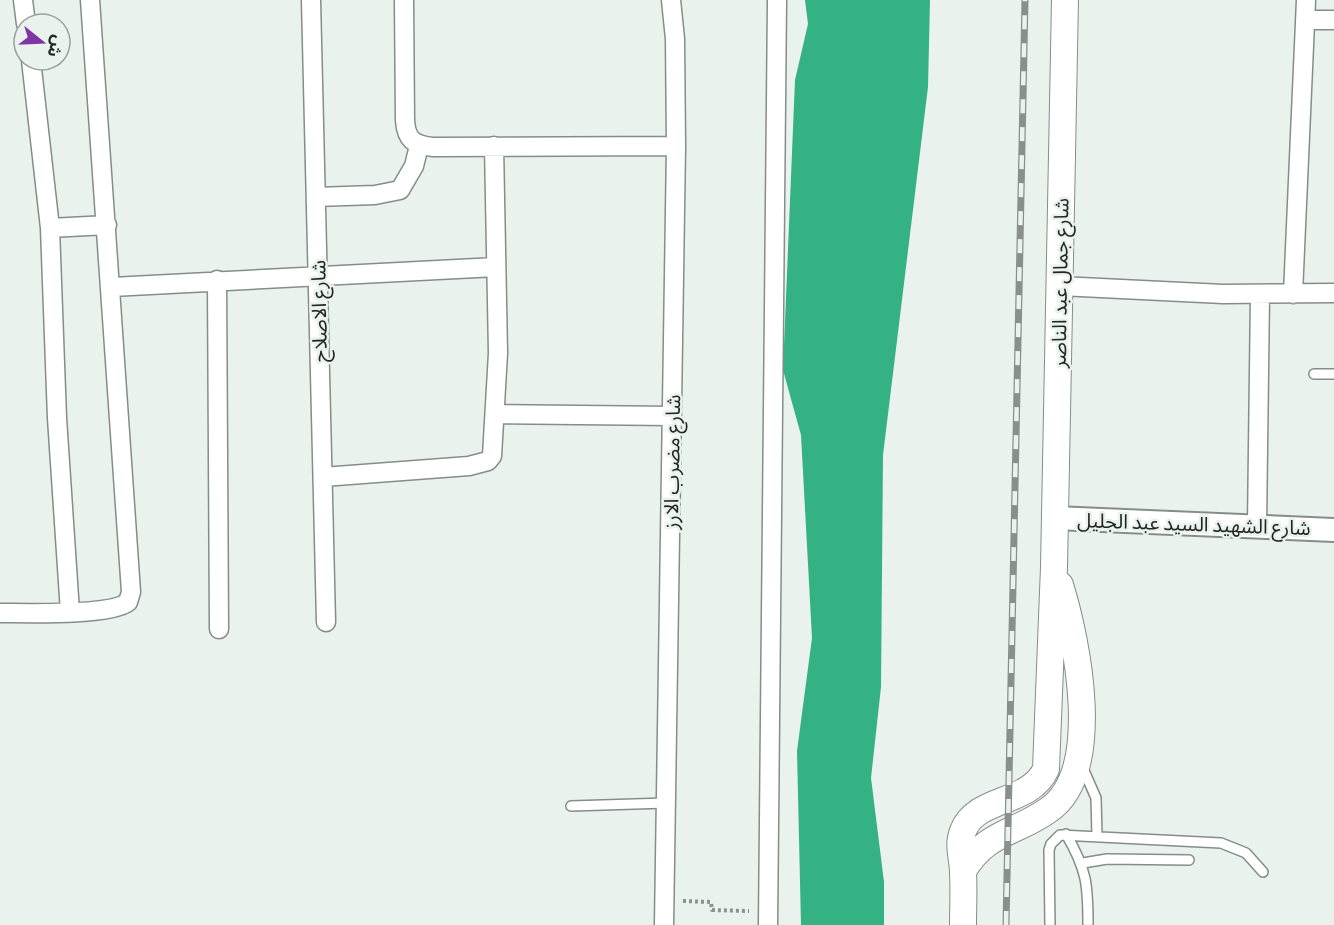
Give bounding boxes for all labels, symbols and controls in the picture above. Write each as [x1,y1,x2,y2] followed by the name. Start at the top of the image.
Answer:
[12,12,72,72] north arrow
[42,33,70,61] text: ش
[1044,198,1076,369] street label: شارع جمال عبد الناصر
[304,260,335,362] street label: شارع الاصلاح
[657,394,688,531] street label: شارع مضرب الارز
[1077,506,1311,543] street label: شارع الشهيد السيد عبد الجليل

